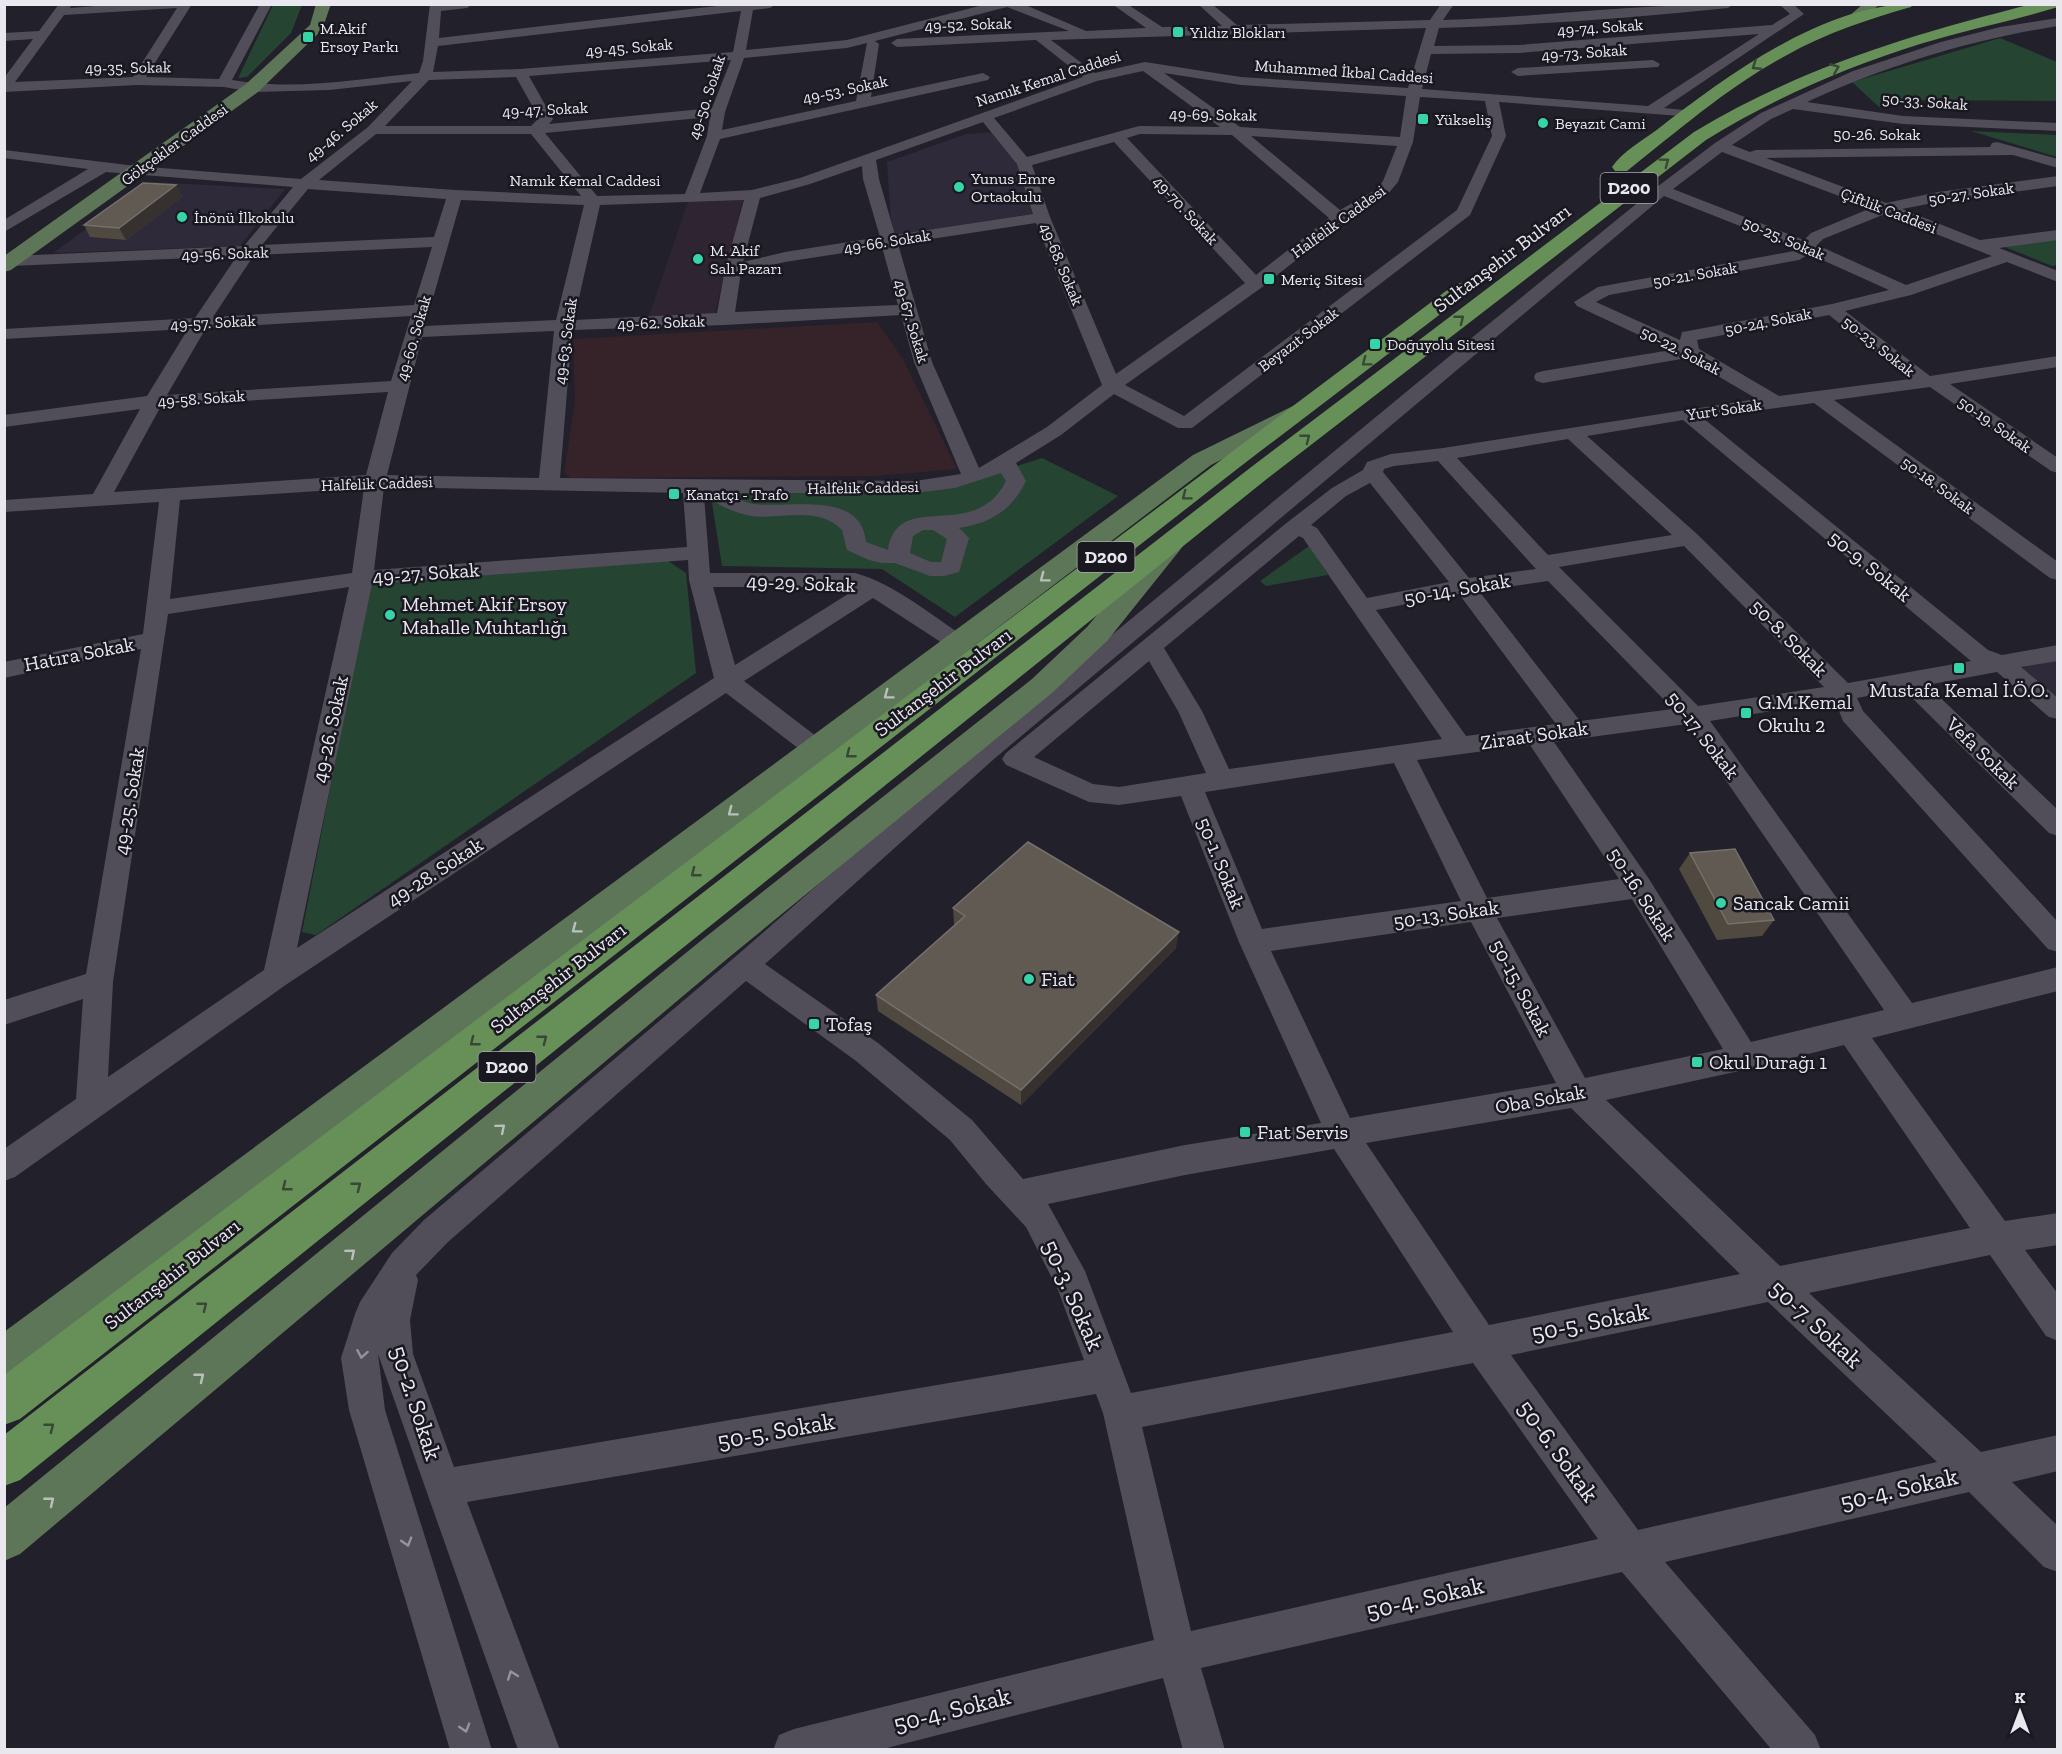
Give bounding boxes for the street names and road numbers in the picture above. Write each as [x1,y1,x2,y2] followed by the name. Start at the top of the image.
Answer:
[924,13,1013,36] street label: 49-52. Sokak
[1556,15,1644,40] street label: 49-74. Sokak
[585,34,674,61] street label: 49-45. Sokak
[1541,40,1628,65] street label: 49-73. Sokak
[973,46,1123,111] street label: Namık Kemal Caddesi
[684,52,729,142] street label: 49-50. Sokak
[1254,56,1435,87] street label: Muhammed İkbal Caddesi
[85,57,172,78] street label: 49-35. Sokak
[801,71,890,108] street label: 49-53. Sokak
[1881,89,1969,114] street label: 50-33. Sokak
[302,94,382,166] street label: 49-46. Sokak
[502,98,589,121] street label: 49-47. Sokak
[117,99,232,189] street label: Gökçekler Caddesi
[1169,104,1258,125] street label: 49-69. Sokak
[1833,125,1921,144] street label: 50-26. Sokak
[510,171,661,190] street label: Namık Kemal Caddesi
[1149,172,1223,249] street label: 49-70. Sokak
[1600,173,1658,203] road number: D200
[1927,178,2016,209] street label: 50-27. Sokak
[1288,181,1389,262] street label: Halfelik Caddesi
[1838,183,1940,238] street label: Çiftlik Caddesi
[1429,198,1576,317] street label: Sultanşehir Bulvarı
[1740,213,1828,265] street label: 50-25. Sokak
[1036,220,1088,309] street label: 49-68. Sokak
[842,225,932,258] street label: 49-66. Sokak
[181,242,270,265] street label: 49-56. Sokak
[1651,258,1739,291] street label: 50-21. Sokak
[890,277,933,366] street label: 49-67. Sokak
[392,292,435,383] street label: 49-60. Sokak
[550,296,581,386] street label: 49-63. Sokak
[1254,303,1343,376] street label: Beyazıt Sokak
[1723,304,1814,339] street label: 50-24. Sokak
[170,311,257,334] street label: 49-57. Sokak
[617,311,706,334] street label: 49-62. Sokak
[1839,312,1919,381] street label: 50-23. Sokak
[1638,322,1725,379] street label: 50-22. Sokak
[157,386,246,411] street label: 49-58. Sokak
[1954,392,2036,457] street label: 50-19. Sokak
[1684,395,1763,424] street label: Yurt Sokak
[1898,453,1978,519] street label: 50-18. Sokak
[321,472,434,495] street label: Halfelik Caddesi
[807,477,920,498] street label: Halfelik Caddesi
[1824,525,1917,607] street label: 50-9. Sokak
[1078,542,1134,572] road number: D200
[372,557,481,589] street label: 49-27. Sokak
[1402,568,1512,610] street label: 50-14. Sokak
[746,569,857,597] street label: 49-29. Sokak
[1745,594,1833,682] street label: 50-8. Sokak
[870,622,1017,741] street label: Sultanşehir Bulvarı
[22,631,137,676] street label: Hatıra Sokak
[307,673,353,785] street label: 49-26. Sokak
[1661,687,1745,784] street label: 50-17. Sokak
[1940,711,2025,794] street label: Vefa Sokak
[1479,716,1590,754] street label: Ziraat Sokak
[109,745,149,857] street label: 49-25. Sokak
[1192,814,1250,913] street label: 50-1. Sokak
[383,832,488,912] street label: 49-28. Sokak
[1603,843,1681,946] street label: 50-16. Sokak
[1392,895,1501,933] street label: 50-13. Sokak
[485,917,631,1038] street label: Sultanşehir Bulvarı
[1485,935,1557,1041] street label: 50-15. Sokak
[478,1052,536,1082] road number: D200
[1493,1079,1587,1119] street label: Oba Sokak
[99,1213,245,1334] street label: Sultanşehir Bulvarı
[1036,1235,1111,1355] street label: 50-3. Sokak
[1764,1273,1869,1374] street label: 50-7. Sokak
[1529,1296,1651,1347] street label: 50-5. Sokak
[384,1342,449,1464] street label: 50-2. Sokak
[1512,1394,1605,1508] street label: 50-6. Sokak
[715,1406,837,1455] street label: 50-5. Sokak
[1837,1461,1961,1516] street label: 50-4. Sokak
[1363,1570,1487,1625] street label: 50-4. Sokak
[890,1681,1014,1738] street label: 50-4. Sokak

